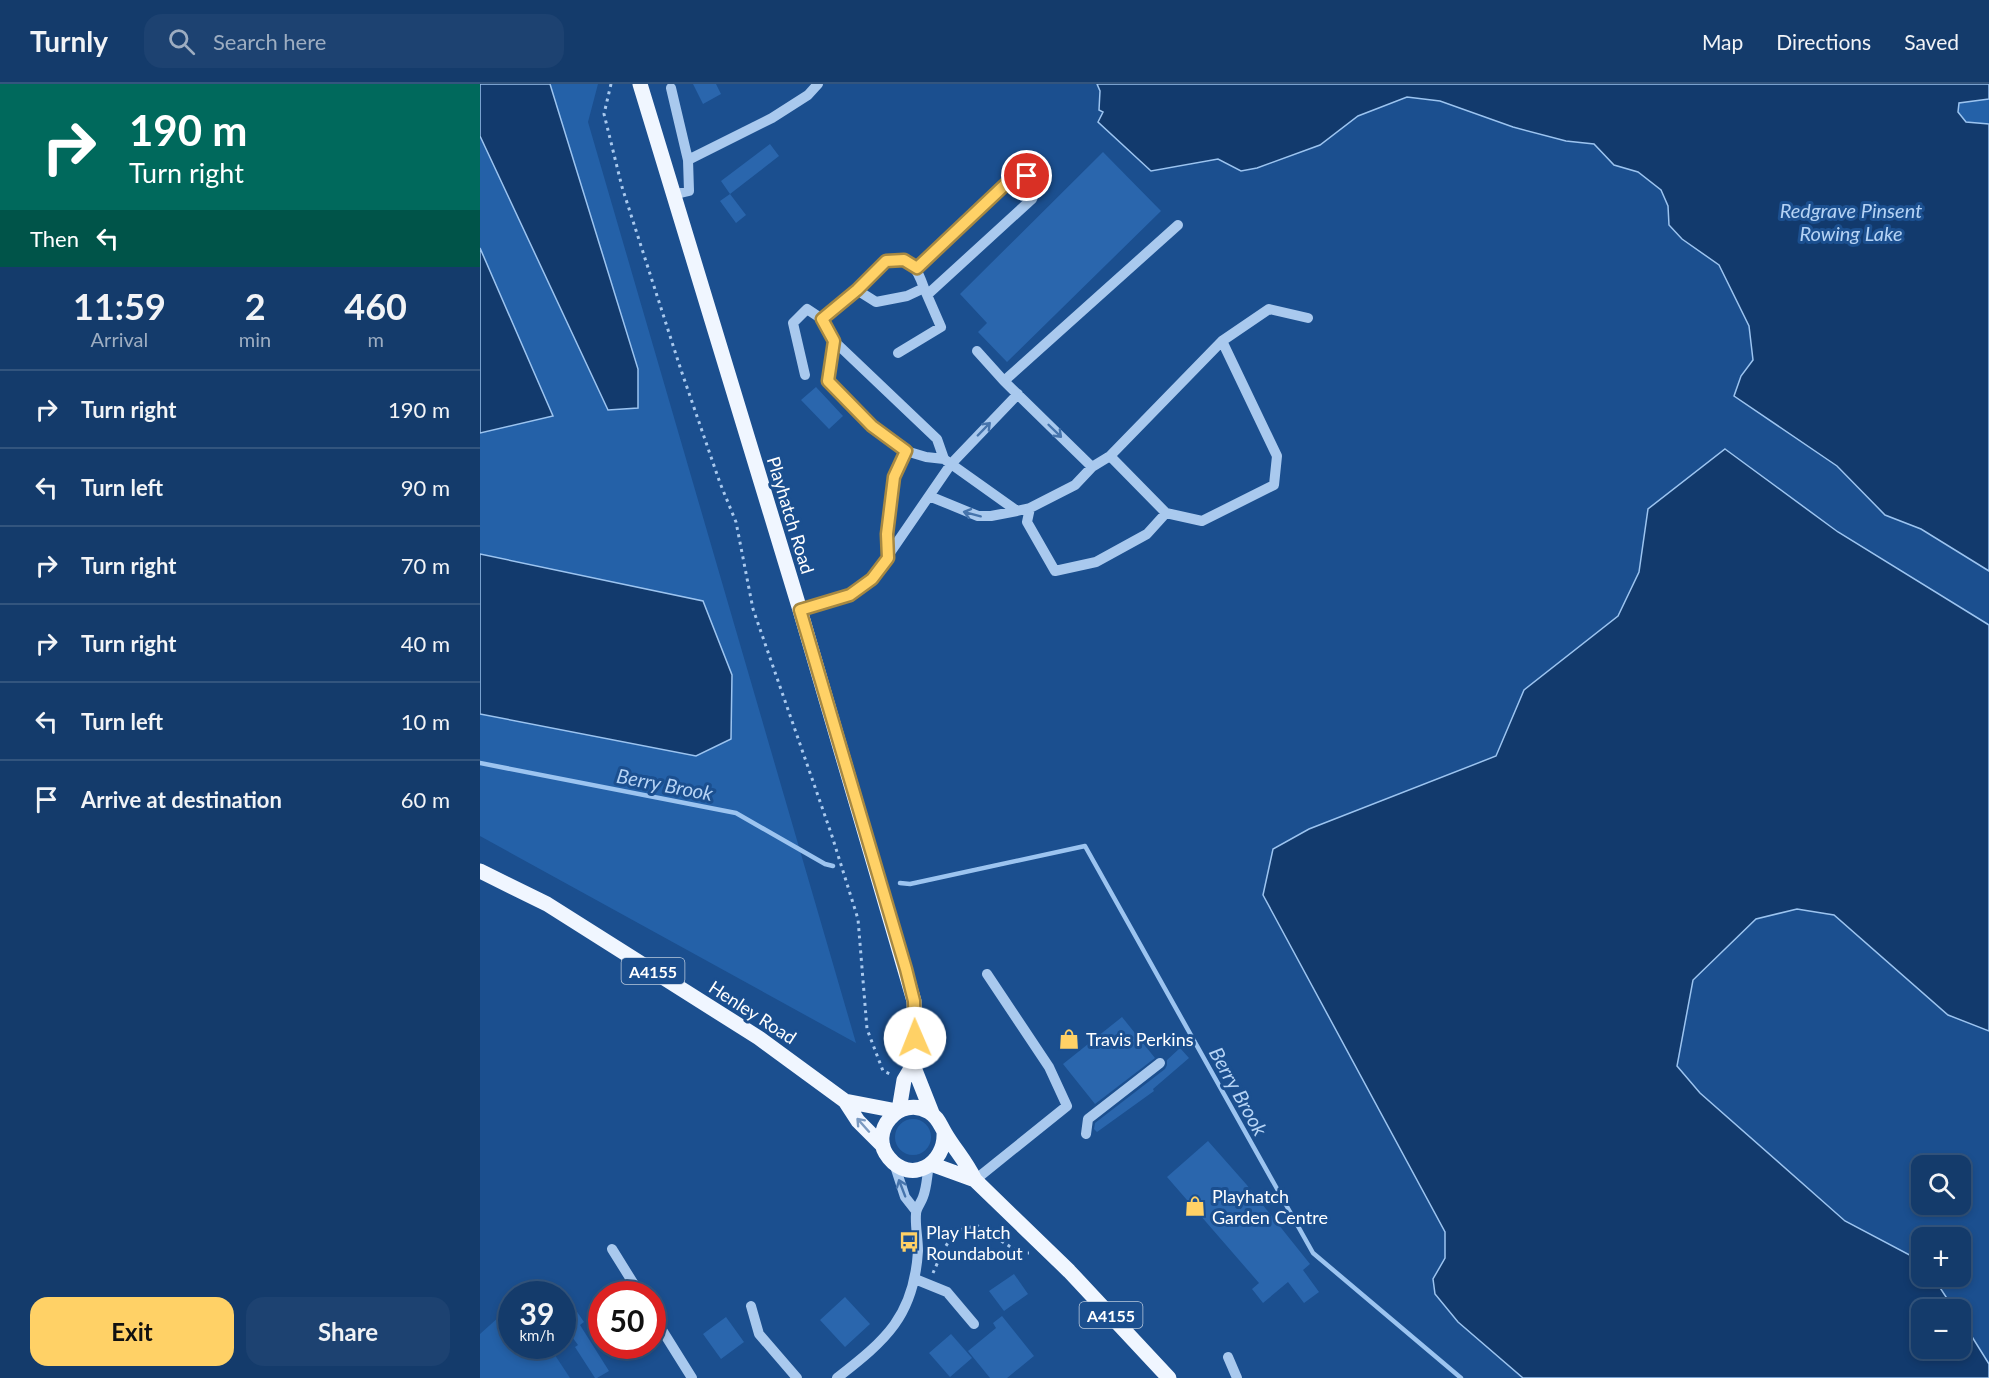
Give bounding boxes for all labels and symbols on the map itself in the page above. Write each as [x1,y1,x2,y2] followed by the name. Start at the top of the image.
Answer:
[1001,150,1052,201] pin
[1780,198,1922,245] water label: Redgrave Pinsent Rowing Lake
[977,422,992,437] one-way arrow
[1048,423,1063,438] one-way arrow
[763,454,819,576] street label: Playhatch Road
[963,507,982,519] one-way arrow
[615,763,716,805] water label: Berry Brook
[622,958,684,984] road number: A4155
[705,976,801,1048] street label: Henley Road
[883,1006,947,1070] position arrow
[1057,1027,1081,1051] shop icon: Travis Perkins
[1086,1028,1194,1050] place label: Travis Perkins
[1205,1043,1273,1140] water label: Berry Brook
[856,1117,870,1132] one-way arrow
[896,1180,907,1198] one-way arrow
[1212,1185,1328,1228] place label: Playhatch Garden Centre
[1183,1194,1207,1218] shop icon: Playhatch Garden Centre
[926,1221,1023,1264] place label: Play Hatch Roundabout
[897,1230,921,1254] bus stop icon: Play Hatch Roundabout
[588,1281,666,1359] speed limit sign: 50
[1080,1302,1142,1328] road number: A4155

